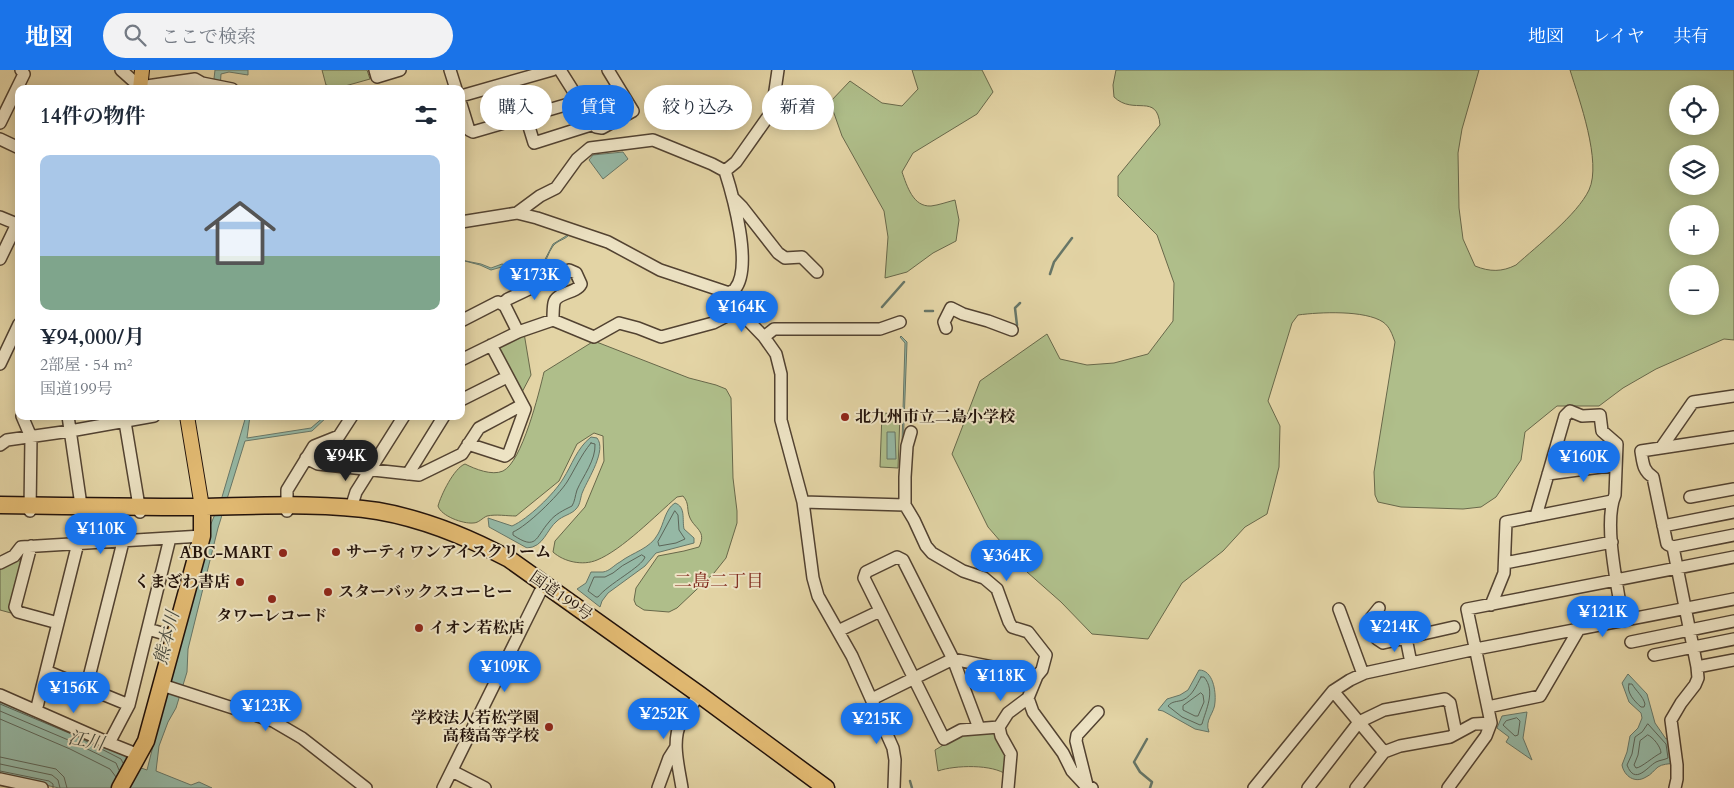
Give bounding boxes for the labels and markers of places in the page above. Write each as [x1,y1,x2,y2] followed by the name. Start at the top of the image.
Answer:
[500,258,570,301] pin: ¥173K
[707,290,777,333] pin: ¥164K
[855,406,1016,428] place label: 北九州市立二島小学校
[839,411,851,423] marker: 北九州市立二島小学校
[316,440,376,482] pin: ¥94K
[1549,440,1619,483] pin: ¥160K
[66,512,136,555] pin: ¥110K
[972,540,1042,582] pin: ¥364K
[346,541,551,563] place label: サーティワンアイスクリーム
[180,542,273,564] place label: ABC-MART
[330,546,342,558] marker: サーティワンアイスクリーム
[277,547,289,559] marker: ABC-MART
[134,571,230,593] place label: くまざわ書店
[234,576,246,588] marker: くまざわ書店
[338,581,512,603] place label: スターバックスコーヒー
[322,586,334,598] marker: スターバックスコーヒー
[266,593,278,605] marker: タワーレコード
[1568,596,1638,638] pin: ¥121K
[216,605,328,627] place label: タワーレコード
[1360,610,1430,653] pin: ¥214K
[429,617,525,639] place label: イオン若松店
[413,622,425,634] marker: イオン若松店
[470,650,540,693] pin: ¥109K
[966,660,1036,702] pin: ¥118K
[39,672,109,714] pin: ¥156K
[231,690,301,732] pin: ¥123K
[629,698,699,740] pin: ¥252K
[842,702,912,745] pin: ¥215K
[411,707,540,747] place label: 学校法人若松学園 高稜高等学校
[543,721,555,733] marker: 学校法人若松学園 高稜高等学校

